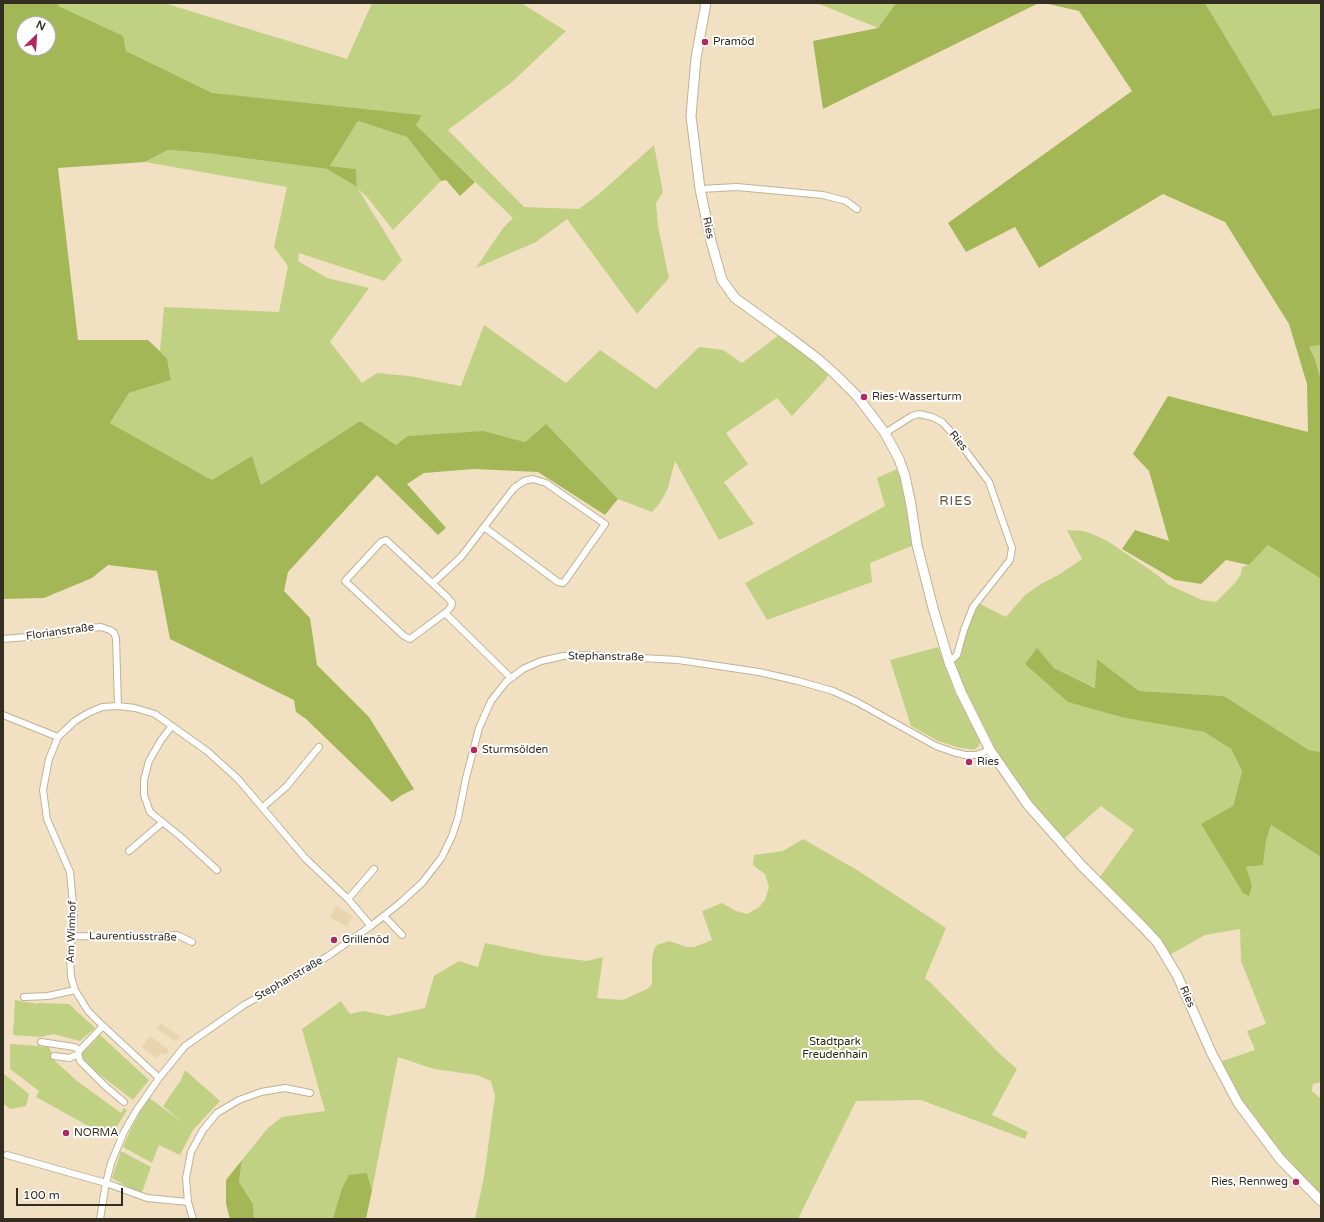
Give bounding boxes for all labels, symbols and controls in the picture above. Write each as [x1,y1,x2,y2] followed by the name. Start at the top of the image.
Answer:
[16,16,56,56] north arrow
[34,18,48,33] text: N
[713,35,754,49] place label: Pramöd
[700,37,710,47] marker: Pramöd
[699,216,717,240] street label: Ries
[872,390,962,404] place label: Ries-Wasserturm
[859,392,869,402] marker: Ries-Wasserturm
[946,428,970,454] street label: Ries
[939,494,973,510] district label: RIES
[25,621,95,643] street label: Florianstraße
[568,650,644,664] street label: Stephanstraße
[482,743,548,757] place label: Sturmsölden
[469,745,479,755] marker: Sturmsölden
[977,755,999,769] place label: Ries
[964,757,974,767] marker: Ries
[64,901,80,963] street label: Am Wimhof
[89,930,177,944] street label: Laurentiusstraße
[342,933,389,947] place label: Grillenöd
[329,935,339,945] marker: Grillenöd
[253,954,325,1004] street label: Stephanstraße
[1176,984,1198,1010] street label: Ries
[802,1035,868,1061] park label: Stadtpark Freudenhain
[74,1126,118,1140] place label: NORMA
[61,1128,71,1138] marker: NORMA
[1211,1175,1288,1189] place label: Ries, Rennweg
[1291,1177,1301,1187] marker: Ries, Rennweg
[18,1180,125,1206] scale bar
[23,1188,60,1202] text: 100 m

